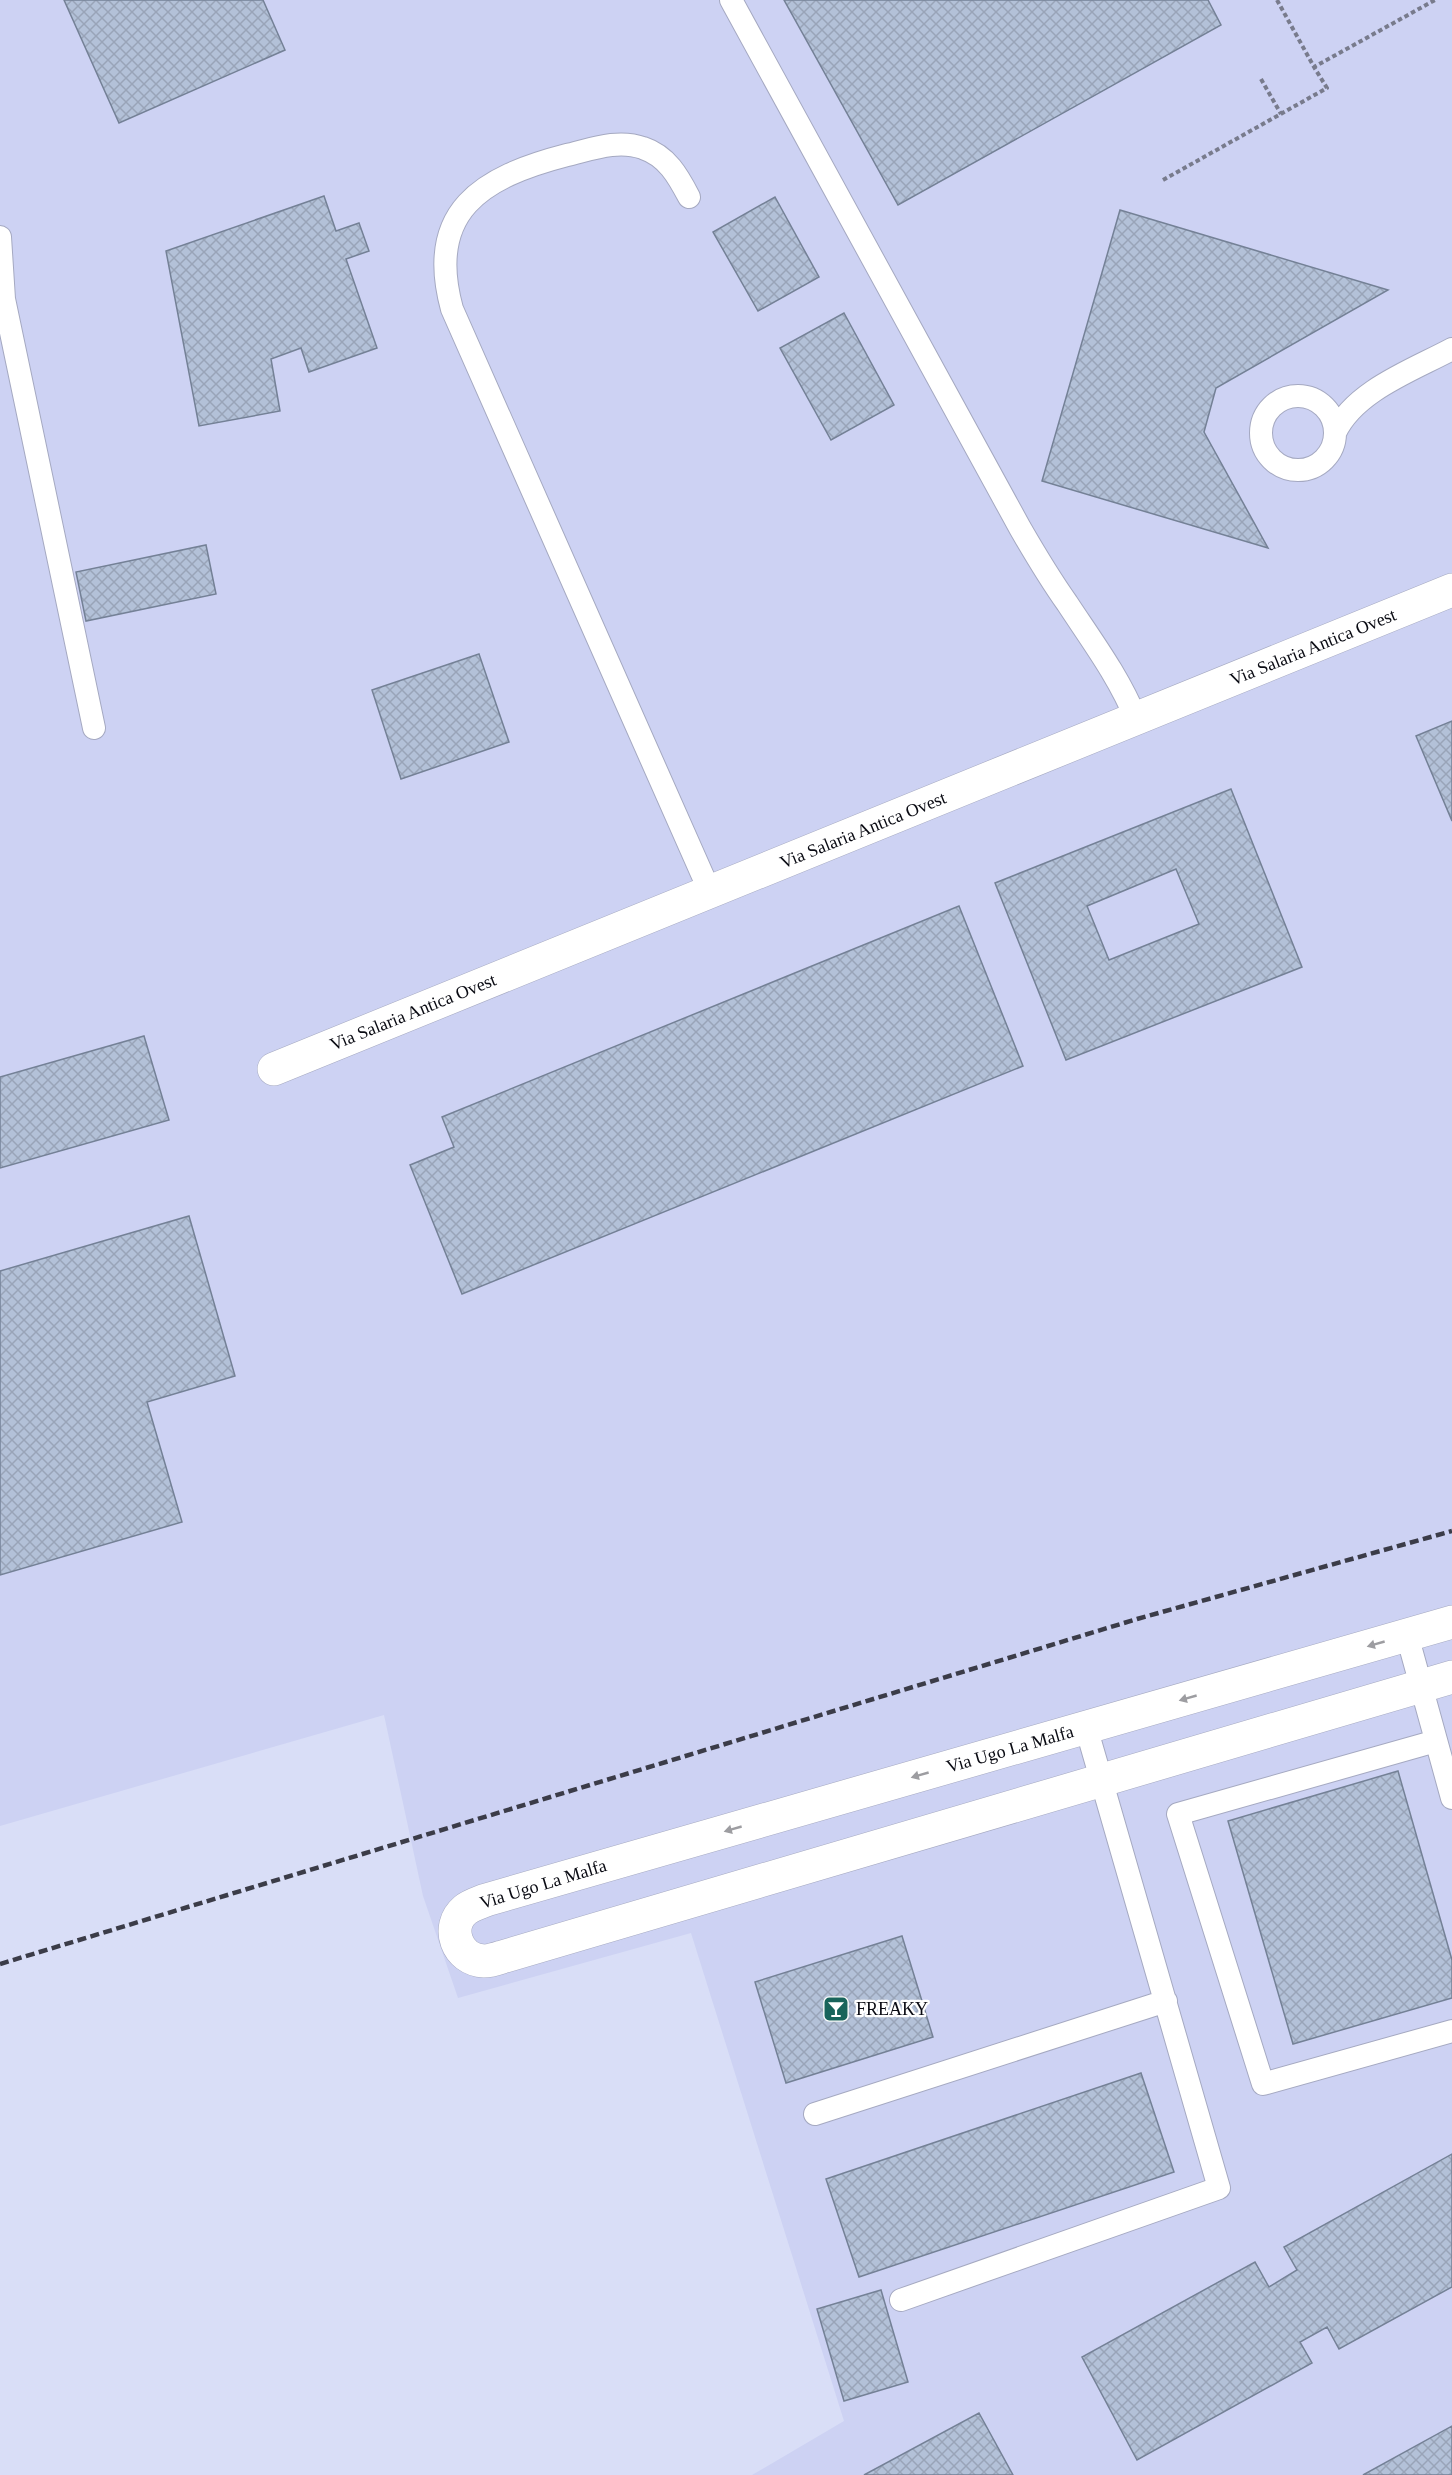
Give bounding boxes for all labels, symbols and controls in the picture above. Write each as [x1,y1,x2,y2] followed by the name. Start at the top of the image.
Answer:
[1227,605,1399,689] street label: Via Salaria Antica Ovest
[777,788,949,872] street label: Via Salaria Antica Ovest
[327,970,499,1054] street label: Via Salaria Antica Ovest
[1367,1640,1385,1649] one-way arrow
[1179,1694,1197,1703] one-way arrow
[944,1721,1076,1777] street label: Via Ugo La Malfa
[911,1771,929,1780] one-way arrow
[724,1825,742,1834] one-way arrow
[477,1855,609,1913] street label: Via Ugo La Malfa
[821,1994,851,2024] bar icon: FREAKY
[856,1999,928,2019] place label: FREAKY

